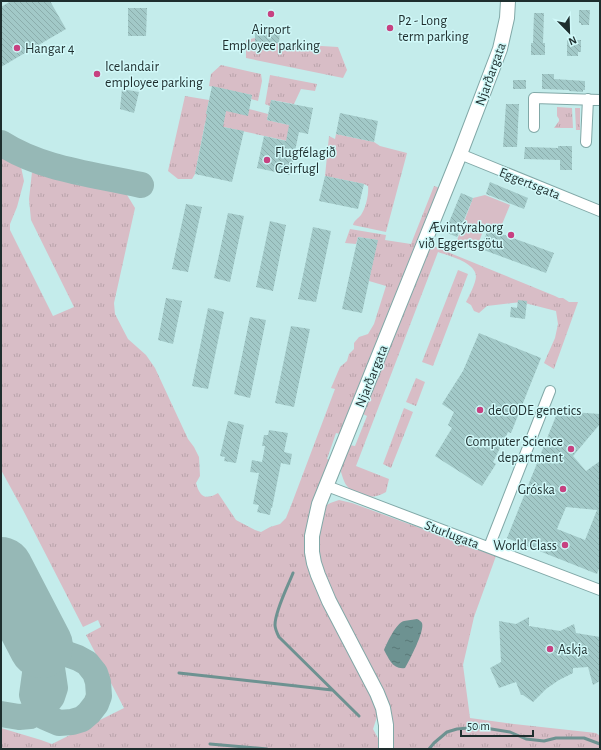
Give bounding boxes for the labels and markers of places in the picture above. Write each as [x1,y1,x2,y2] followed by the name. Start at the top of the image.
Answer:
[266,9,276,19] marker: Airport Employee parking
[398,14,469,44] place label: P2 - Long term parking
[222,23,320,53] place label: Airport Employee parking
[385,23,395,33] marker: P2 - Long term parking
[25,42,75,56] place label: Hangar 4
[12,43,22,53] marker: Hangar 4
[105,60,203,90] place label: Icelandair employee parking
[92,69,102,79] marker: Icelandair employee parking
[275,146,336,176] place label: Flugfélagið Geirfugl
[262,155,272,165] marker: Flugfélagið Geirfugl
[419,221,503,251] place label: Ævintýraborg við Eggertsgötu
[506,230,516,240] marker: Ævintýraborg við Eggertsgötu
[488,404,581,418] place label: deCODE genetics
[475,405,485,415] marker: deCODE genetics
[466,435,564,465] place label: Computer Science department
[566,444,576,454] marker: Computer Science department
[518,483,556,497] place label: Gróska
[558,484,568,494] marker: Gróska
[493,539,557,553] place label: World Class
[560,540,570,550] marker: World Class
[558,643,588,657] place label: Askja
[545,644,555,654] marker: Askja

